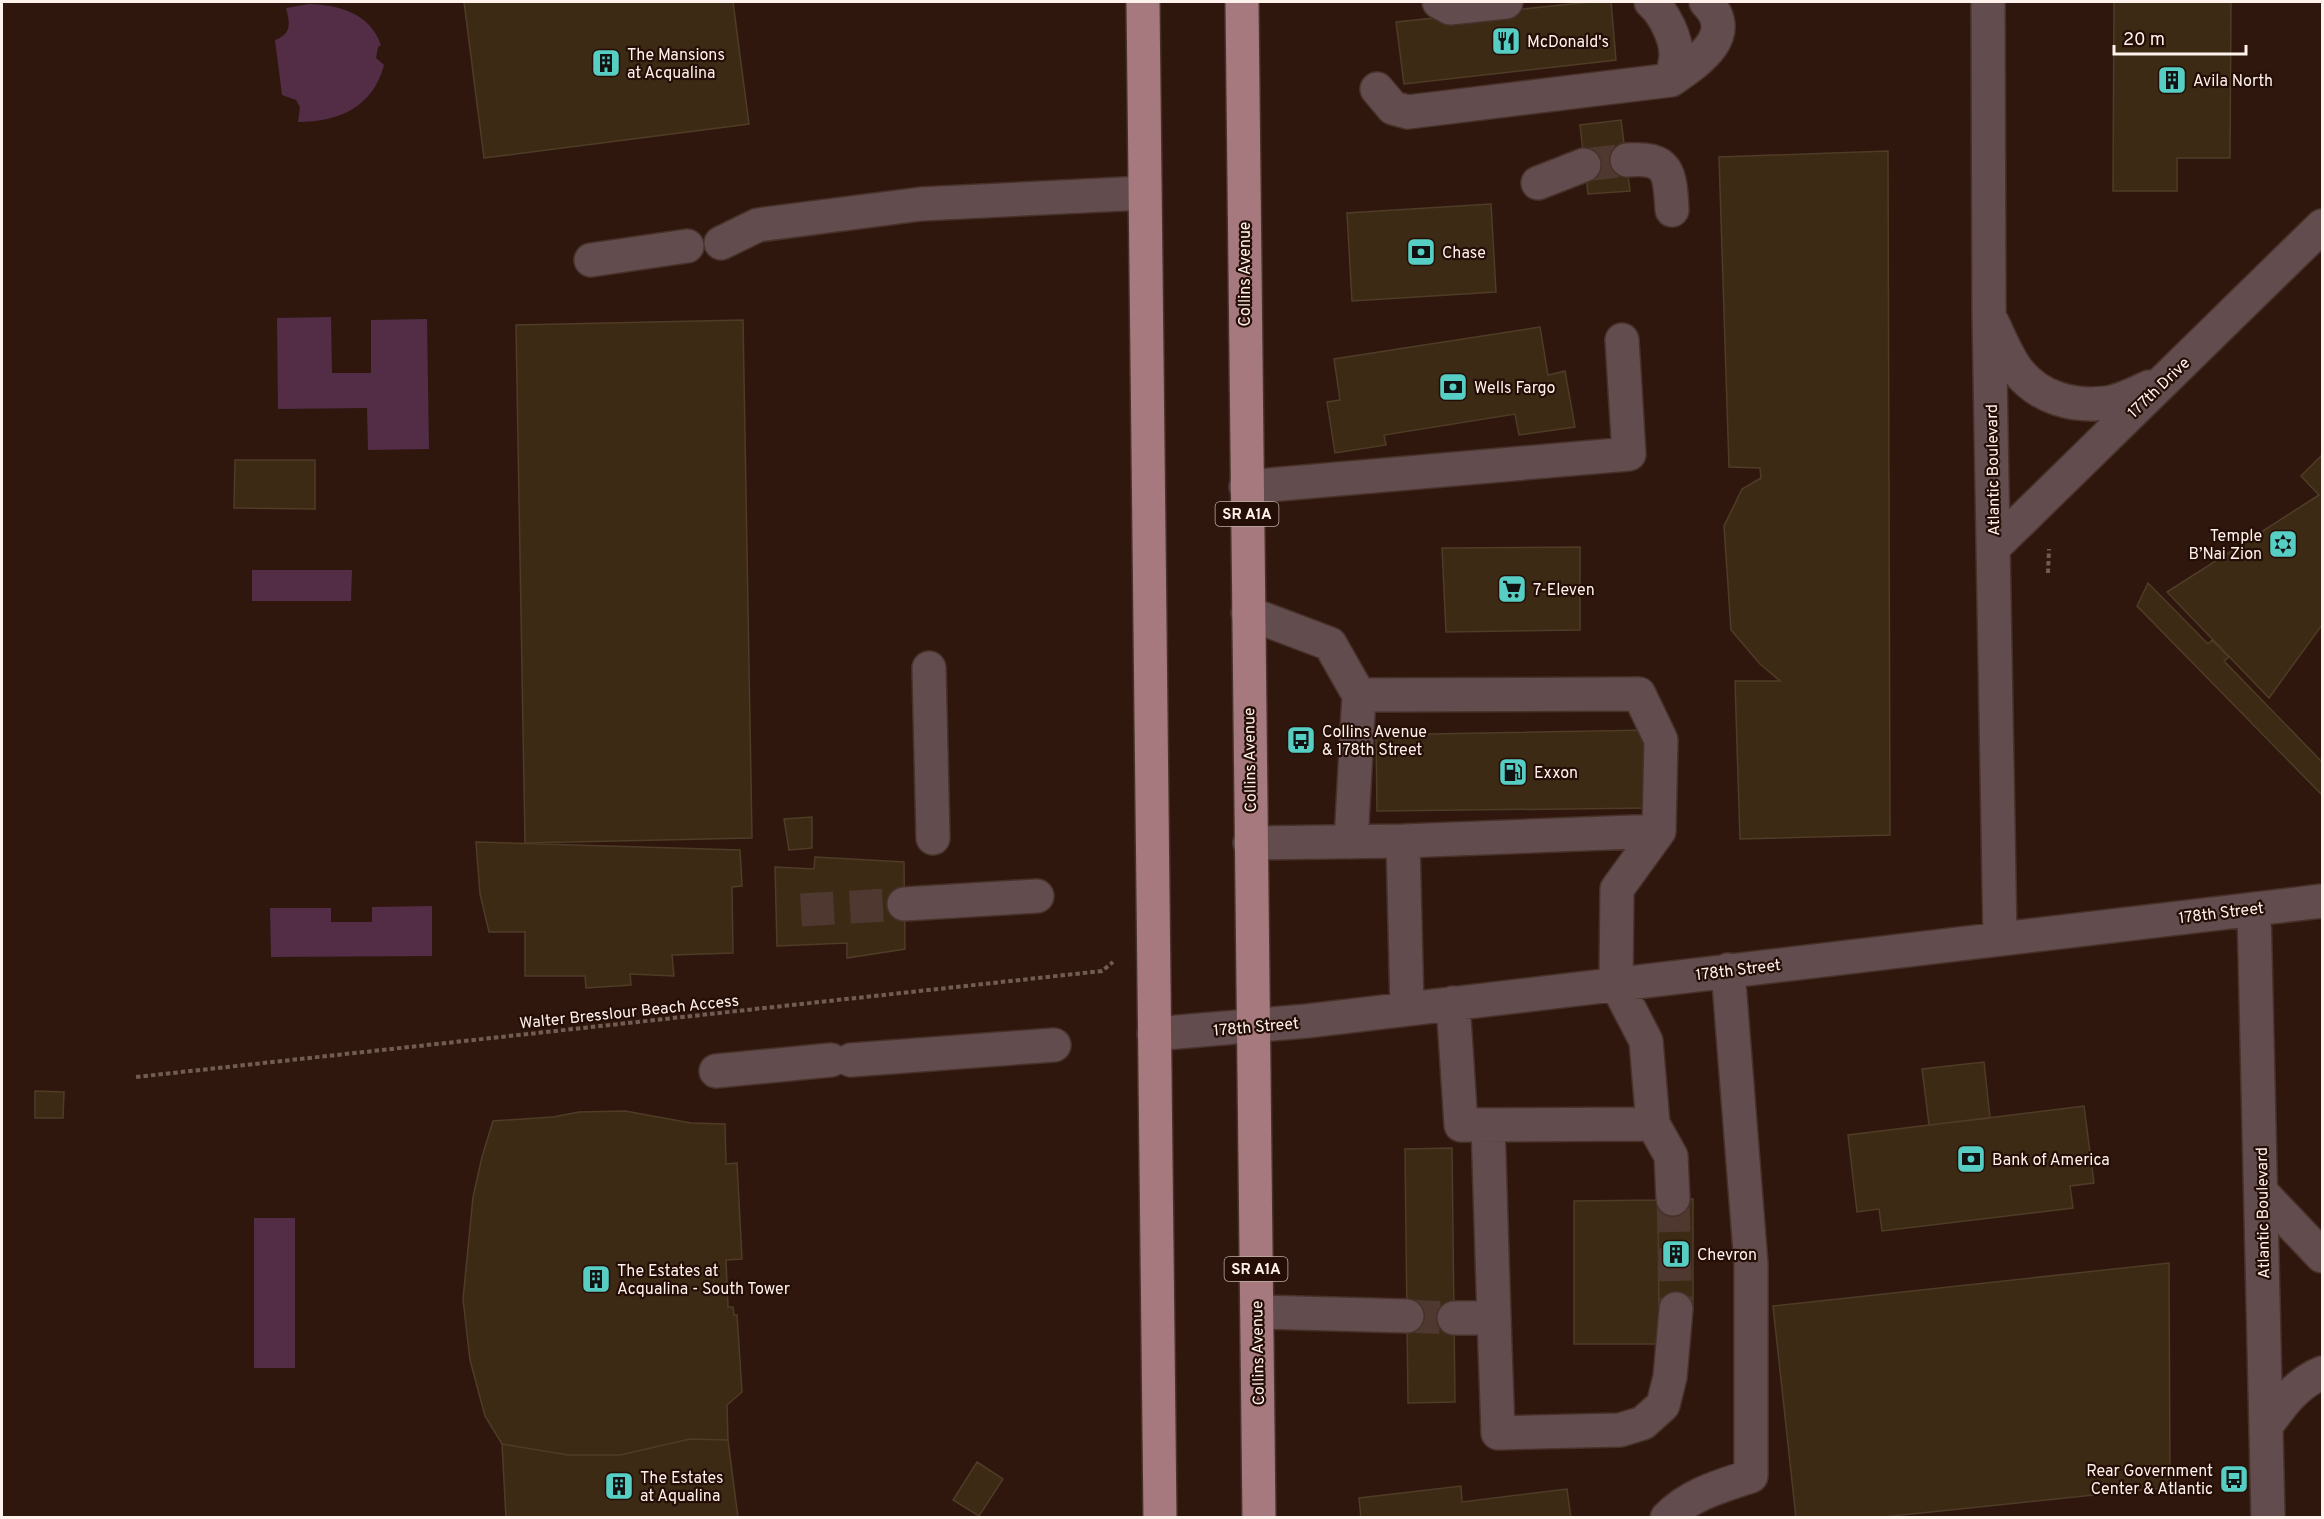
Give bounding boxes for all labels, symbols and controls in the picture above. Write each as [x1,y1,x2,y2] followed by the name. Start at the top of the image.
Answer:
[2114,18,2246,56] scale bar
[1490,25,1522,57] restaurant icon: McDonald's
[2123,29,2165,52] text: 20 m
[1527,33,1609,53] place label: McDonald's
[627,46,725,84] place label: The Mansions at Acqualina
[590,47,622,79] building icon: The Mansions at Acqualina
[2156,64,2188,96] building icon: Avila North
[2193,72,2273,92] place label: Avila North
[1236,222,1256,326] street label: Collins Avenue
[1405,236,1437,268] bank icon: Chase
[1442,244,1486,264] place label: Chase
[2124,354,2195,423] street label: 177th Drive
[1437,371,1469,403] bank icon: Wells Fargo
[1474,379,1555,399] place label: Wells Fargo
[1983,404,2005,536] street label: Atlantic Boulevard
[1216,502,1278,526] road number: SR A1A
[2188,527,2262,565] place label: Temple B’Nai Zion
[2267,528,2299,560] synagogue icon: Temple B’Nai Zion
[1496,573,1528,605] supermarket icon: 7-Eleven
[1533,581,1595,601] place label: 7-Eleven
[1240,707,1262,813] street label: Collins Avenue
[1322,723,1427,761] place label: Collins Avenue & 178th Street
[1285,724,1317,756] bus stop icon: Collins Avenue & 178th Street
[1497,756,1529,788] fuel station icon: Exxon
[1534,764,1578,784] place label: Exxon
[2177,899,2265,929] street label: 178th Street
[1694,956,1782,986] street label: 178th Street
[518,992,740,1034] street label: Walter Bresslour Beach Access
[1213,1014,1300,1042] street label: 178th Street
[1955,1143,1987,1175] bank icon: Bank of America
[2253,1147,2275,1279] street label: Atlantic Boulevard
[1992,1151,2110,1171] place label: Bank of America
[1660,1238,1692,1270] building icon: Chevron
[1697,1246,1757,1266] place label: Chevron
[1224,1257,1288,1281] road number: SR A1A
[617,1262,790,1300] place label: The Estates at Acqualina - South Tower
[580,1263,612,1295] building icon: The Estates at Acqualina - South Tower
[1248,1300,1270,1406] street label: Collins Avenue
[2086,1462,2213,1500] place label: Rear Government Center & Atlantic
[2218,1463,2250,1495] bus stop icon: Rear Government Center & Atlantic
[640,1469,724,1507] place label: The Estates at Aqualina
[603,1470,635,1502] building icon: The Estates at Aqualina

